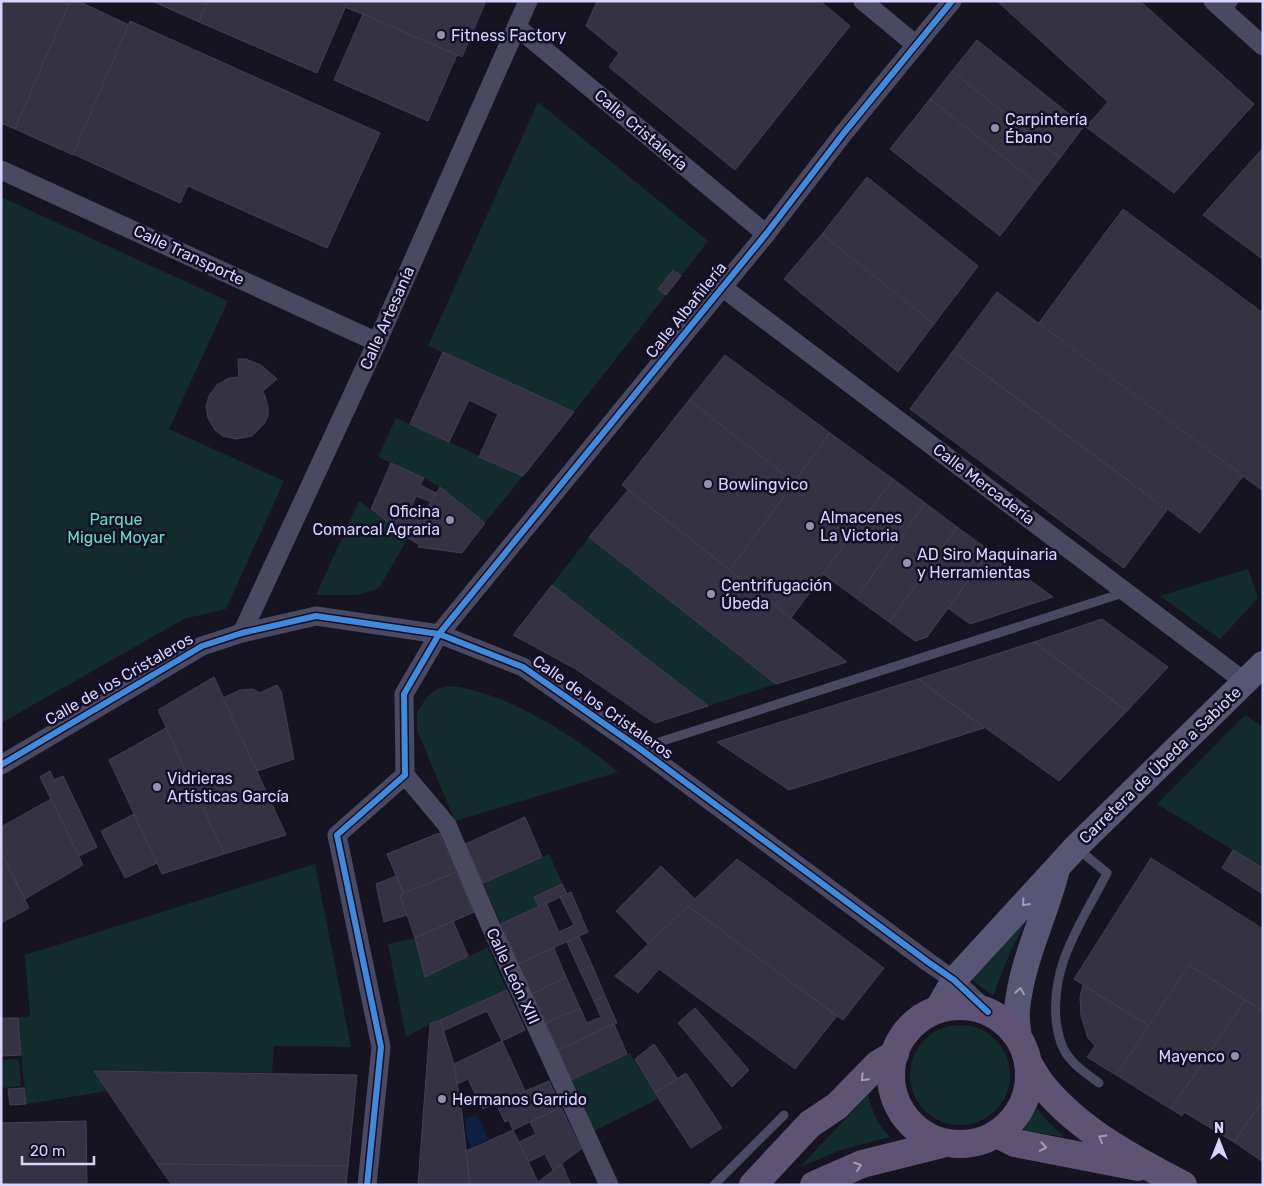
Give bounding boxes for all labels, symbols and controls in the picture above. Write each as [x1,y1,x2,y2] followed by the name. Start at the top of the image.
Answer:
[451,26,566,45] place label: Fitness Factory
[435,29,447,41] marker: Fitness Factory
[591,86,691,174] street label: Calle Cristalería
[1005,110,1088,147] place label: Carpintería Ébano
[989,122,1001,134] marker: Carpintería Ébano
[130,221,248,289] street label: Calle Transporte
[642,258,730,362] street label: Calle Albañilería
[356,263,418,373] street label: Calle Artesanía
[929,440,1039,528] street label: Calle Mercadería
[718,475,808,494] place label: Bowlingvico
[702,478,714,490] marker: Bowlingvico
[312,502,440,539] place label: Oficina Comarcal Agraria
[820,508,902,545] place label: Almacenes La Victoria
[67,510,165,547] park label: Parque Miguel Moyar
[444,514,456,526] marker: Oficina Comarcal Agraria
[804,520,816,532] marker: Almacenes La Victoria
[917,545,1057,582] place label: AD Siro Maquinaria y Herramientas
[901,557,913,569] marker: AD Siro Maquinaria y Herramientas
[721,576,832,613] place label: Centrifugación Úbeda
[705,588,717,600] marker: Centrifugación Úbeda
[42,629,196,729] street label: Calle de los Cristaleros
[529,651,677,763] street label: Calle de los Cristaleros
[1074,682,1245,848] street label: Carretera de Úbeda a Sabiote
[167,769,289,806] place label: Vidrieras Artísticas García
[151,781,163,793] marker: Vidrieras Artísticas García
[1022,898,1031,907] one-way arrow
[482,925,544,1027] street label: Calle León XIII
[1014,987,1024,995] one-way arrow
[1158,1047,1225,1066] place label: Mayenco
[1229,1050,1241,1062] marker: Mayenco
[861,1072,870,1081] one-way arrow
[452,1090,587,1109] place label: Hermanos Garrido
[436,1093,448,1105] marker: Hermanos Garrido
[1194,1116,1244,1166] north arrow
[1214,1120,1224,1137] text: N
[22,1134,95,1166] scale bar
[1099,1134,1108,1144] one-way arrow
[30,1142,65,1160] text: 20 m
[1038,1142,1047,1152] one-way arrow
[854,1161,862,1171] one-way arrow

